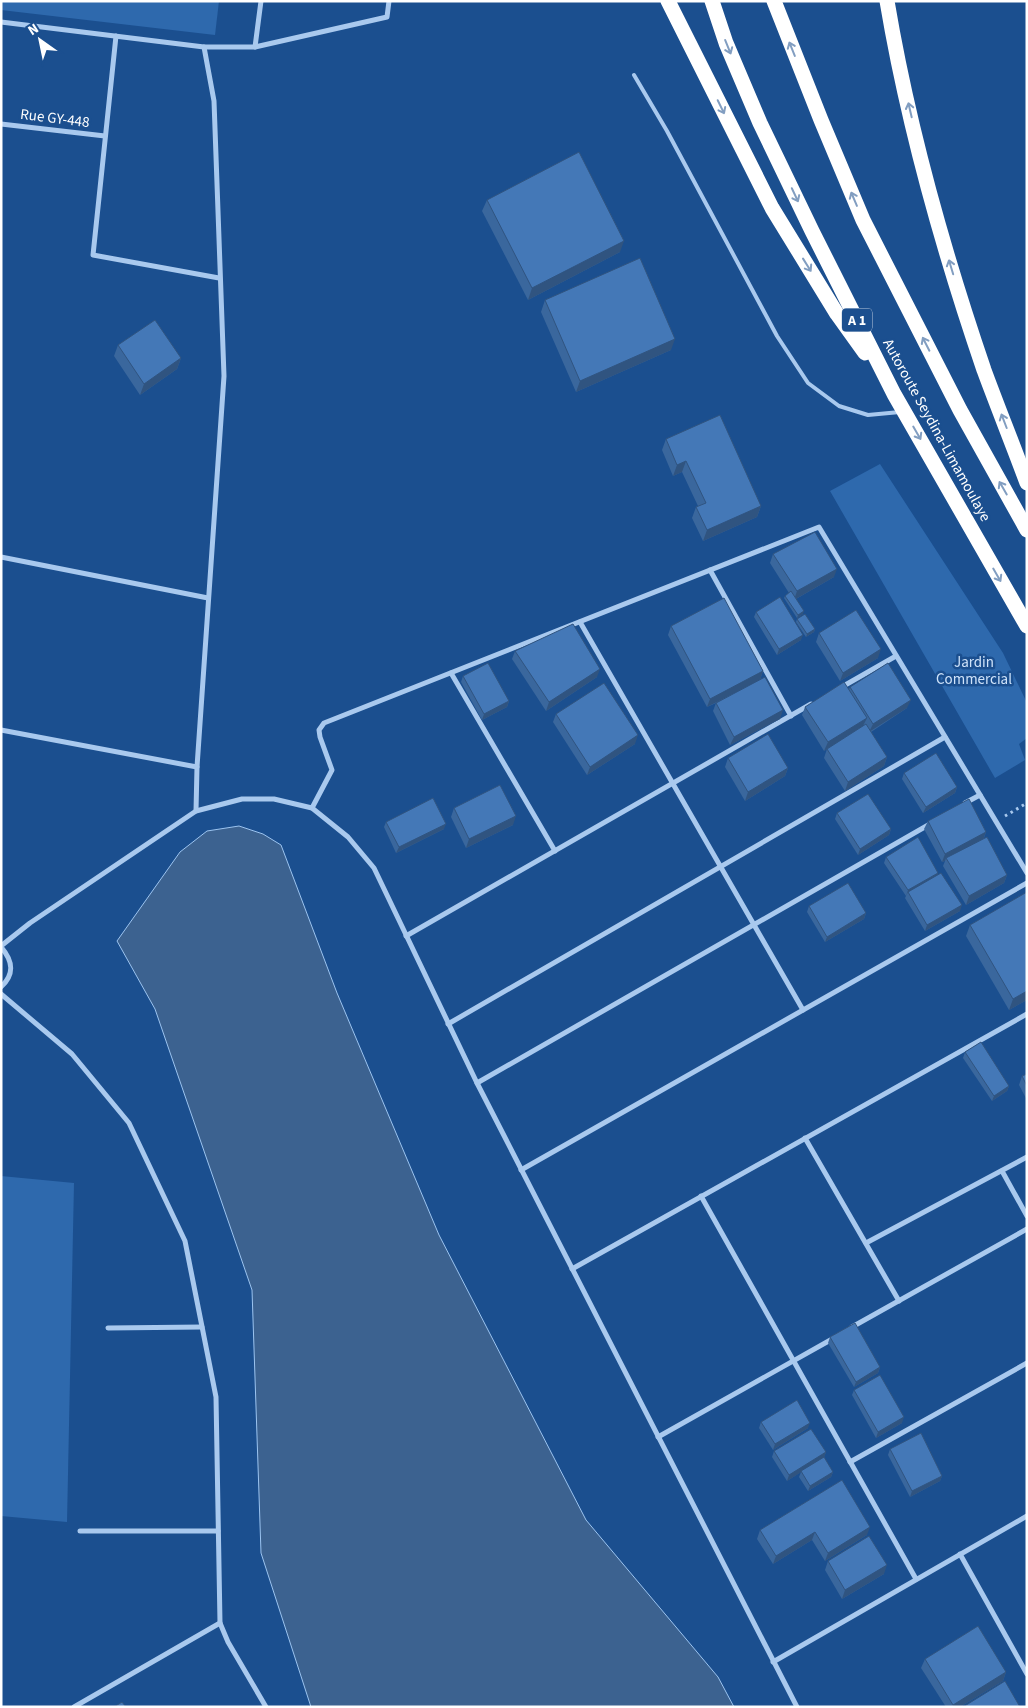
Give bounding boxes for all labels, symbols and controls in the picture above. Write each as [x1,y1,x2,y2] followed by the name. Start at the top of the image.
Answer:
[15,15,65,65] north arrow
[24,19,43,41] text: N
[724,39,734,54] one-way arrow
[787,42,796,57] one-way arrow
[717,99,727,114] one-way arrow
[905,103,914,119] one-way arrow
[19,104,91,133] street label: Rue GY-448
[790,188,800,203] one-way arrow
[848,192,858,207] one-way arrow
[802,258,812,272] one-way arrow
[946,260,956,276] one-way arrow
[842,308,872,332] road number: A 1
[877,335,996,526] street label: Autoroute Seydina-Limamoulaye
[921,338,931,352] one-way arrow
[999,414,1008,429] one-way arrow
[912,426,922,441] one-way arrow
[997,481,1007,495] one-way arrow
[993,567,1003,581] one-way arrow
[936,652,1012,690] park label: Jardin Commercial

